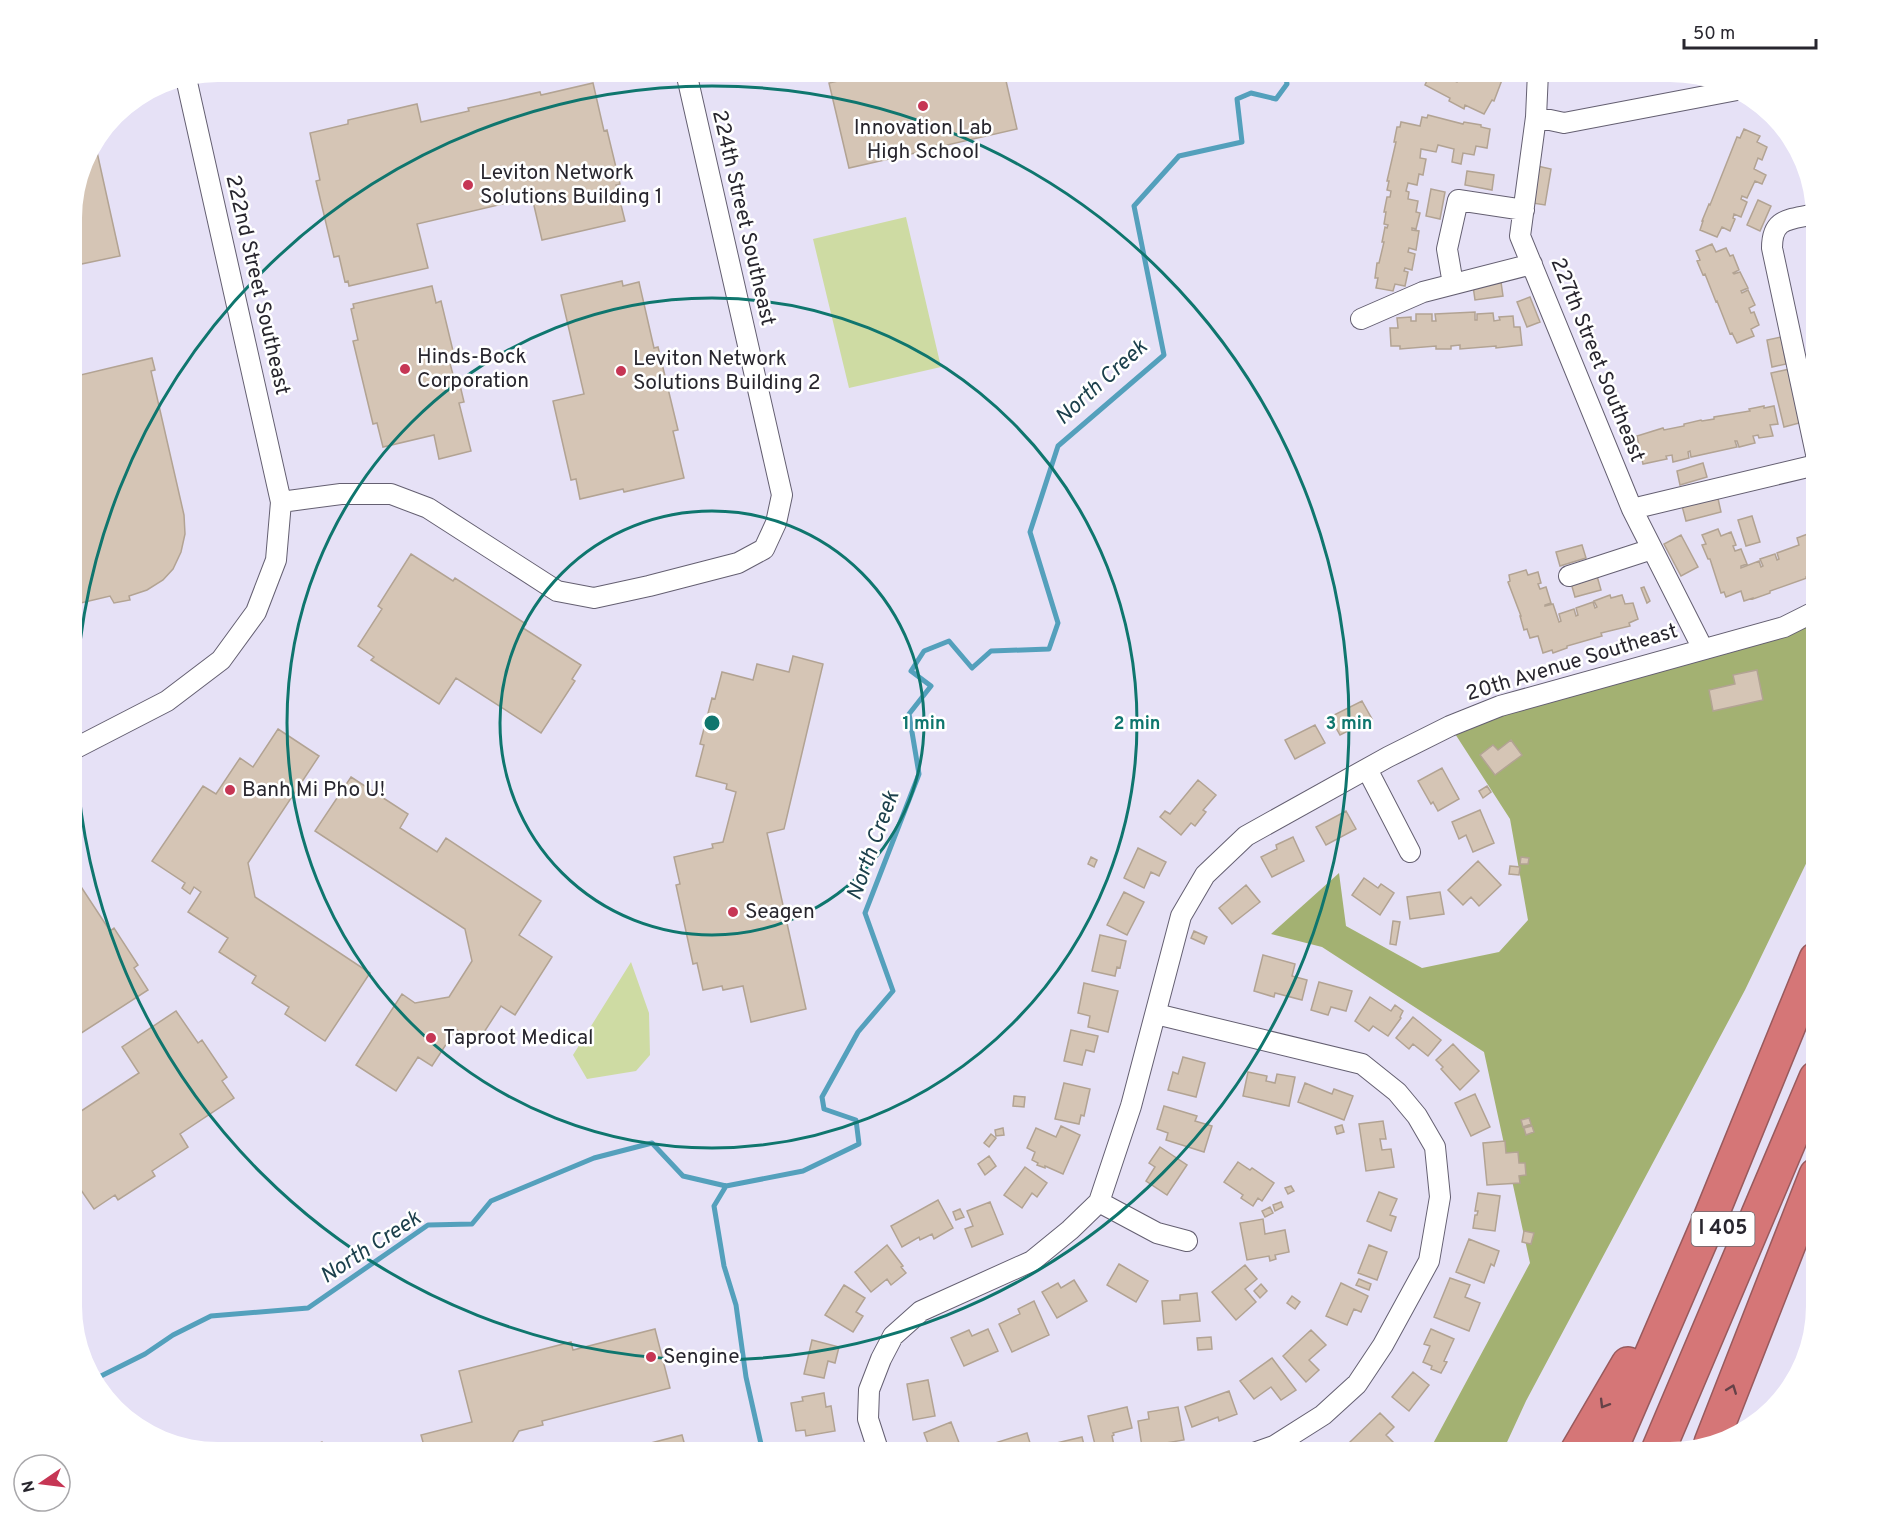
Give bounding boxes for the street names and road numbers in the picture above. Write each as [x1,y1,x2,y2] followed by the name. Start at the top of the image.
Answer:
[705,107,781,329] street label: 224th Street Southeast
[218,172,296,398] street label: 222nd Street Southeast
[1544,254,1650,466] street label: 227th Street Southeast
[1463,618,1681,708] street label: 20th Avenue Southeast
[1692,1212,1754,1246] road number: I 405

